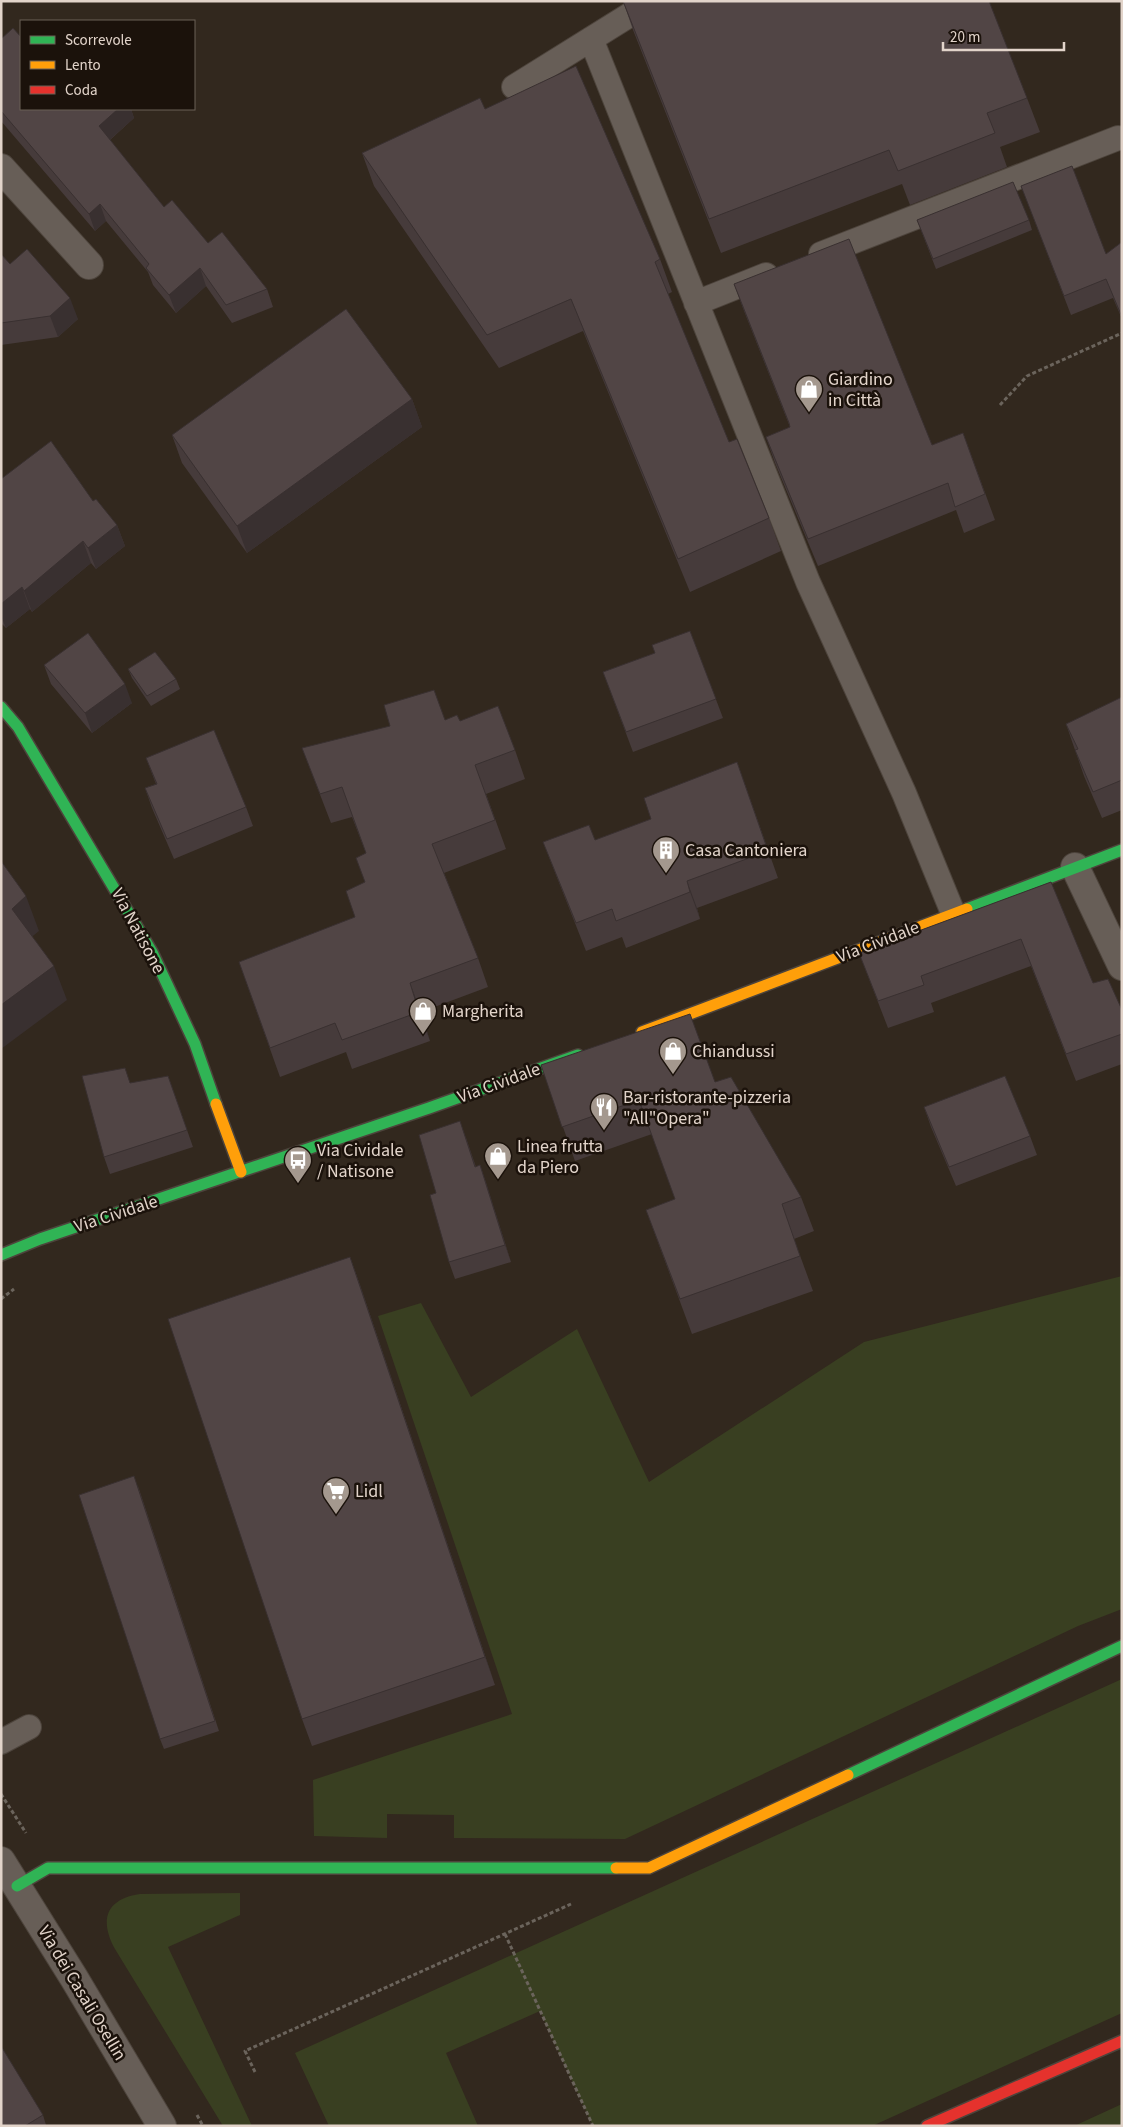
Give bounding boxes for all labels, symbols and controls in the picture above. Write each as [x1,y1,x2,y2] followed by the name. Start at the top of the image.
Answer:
[20,20,195,110] legend
[943,20,1064,52] scale bar
[950,27,980,48] text: 20 m
[65,30,132,51] text: Scorrevole
[65,55,101,76] text: Lento
[65,80,98,101] text: Coda
[828,367,893,413] place label: Giardino in Città
[794,374,824,413] shop icon: Giardino in Città
[651,835,681,874] building icon: Casa Cantoniera
[685,838,807,863] place label: Casa Cantoniera
[105,884,171,978] street label: Via Natisone
[833,915,923,969] street label: Via Cividale
[408,996,438,1035] shop icon: Margherita
[442,999,523,1024] place label: Margherita
[658,1036,688,1075] shop icon: Chiandussi
[692,1039,775,1064] place label: Chiandussi
[454,1056,544,1110] street label: Via Cividale
[623,1085,791,1131] place label: Bar-ristorante-pizzeria "All"Opera"
[589,1092,619,1131] restaurant icon: Bar-ristorante-pizzeria "All"Opera"
[517,1134,603,1180] place label: Linea frutta da Piero
[317,1138,404,1184] place label: Via Cividale / Natisone
[483,1141,513,1180] shop icon: Linea frutta da Piero
[283,1145,313,1184] bus stop icon: Via Cividale / Natisone
[71,1189,161,1239] street label: Via Cividale
[321,1476,351,1515] supermarket icon: Lidl
[355,1479,383,1504] place label: Lidl
[32,1921,132,2065] street label: Via dei Casali Osellin

